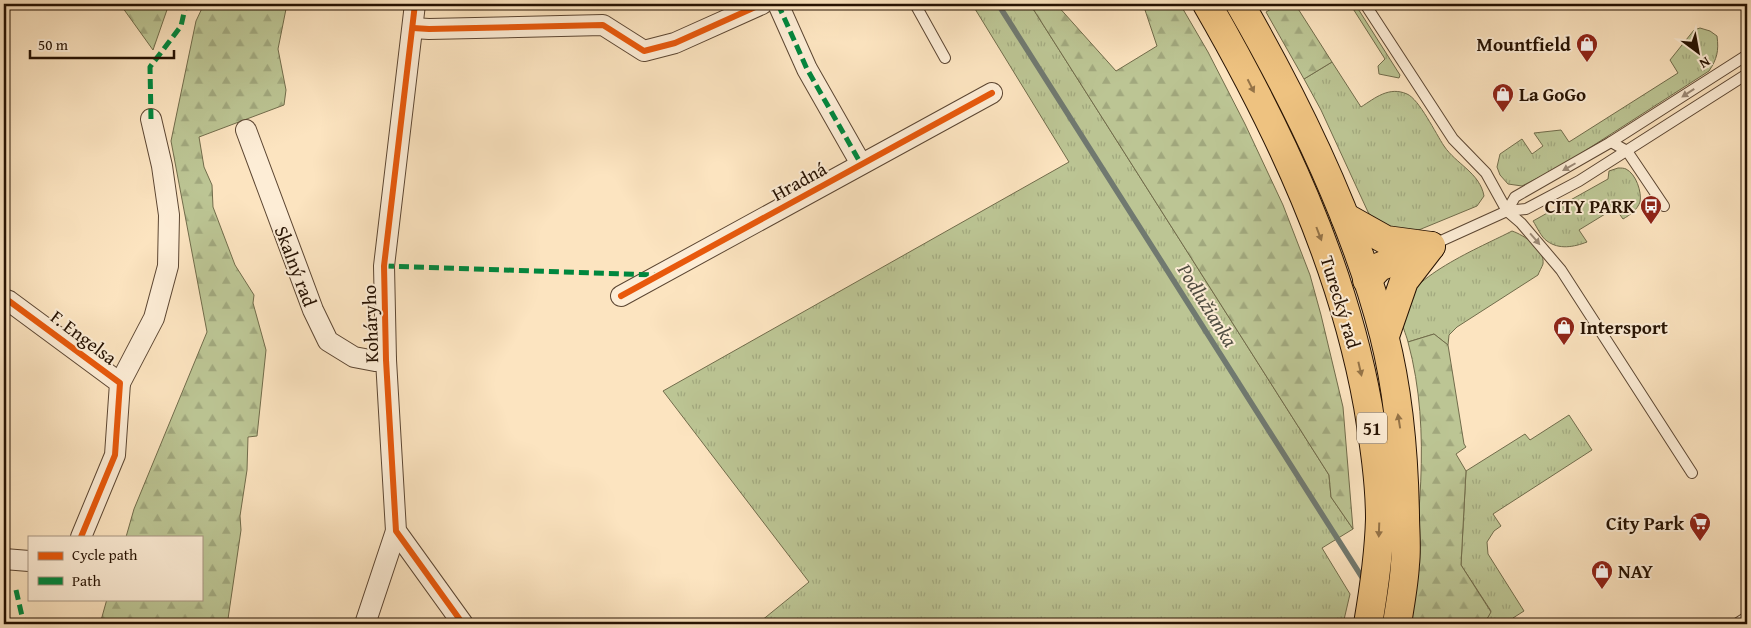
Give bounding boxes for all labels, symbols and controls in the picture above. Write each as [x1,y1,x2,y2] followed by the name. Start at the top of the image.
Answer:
[30,28,174,60] scale bar
[1674,28,1724,78] north arrow
[1477,30,1571,58] place label: Mountfield
[1575,32,1599,63] shop icon: Mountfield
[38,34,69,55] text: 50 m
[1695,52,1714,74] text: N
[1247,79,1255,94] one-way arrow
[1519,80,1586,108] place label: La GoGo
[1491,82,1515,113] shop icon: La GoGo
[1681,88,1695,98] one-way arrow
[766,154,832,208] street label: Hradná
[1562,163,1577,171] one-way arrow
[1545,192,1635,220] place label: CITY PARK
[1639,194,1663,225] bus stop icon: CITY PARK
[268,222,324,311] street label: Skalný rad
[1316,227,1324,241] one-way arrow
[1529,233,1540,246] one-way arrow
[1314,252,1369,353] street label: Turecký rad
[1170,257,1245,353] water label: Podlužianka
[355,284,385,364] street label: Koháryho
[45,303,123,371] street label: F. Engelsa
[1580,313,1669,341] place label: Intersport
[1552,315,1576,346] shop icon: Intersport
[1356,362,1364,377] one-way arrow
[1357,412,1387,443] road number: 51
[1395,413,1403,429] one-way arrow
[1606,509,1684,537] place label: City Park
[1688,511,1712,542] supermarket icon: City Park
[1375,522,1383,538] one-way arrow
[28,536,202,600] legend
[72,544,138,565] text: Cycle path
[1618,557,1653,585] place label: NAY
[1590,559,1614,590] shop icon: NAY
[72,570,101,591] text: Path

